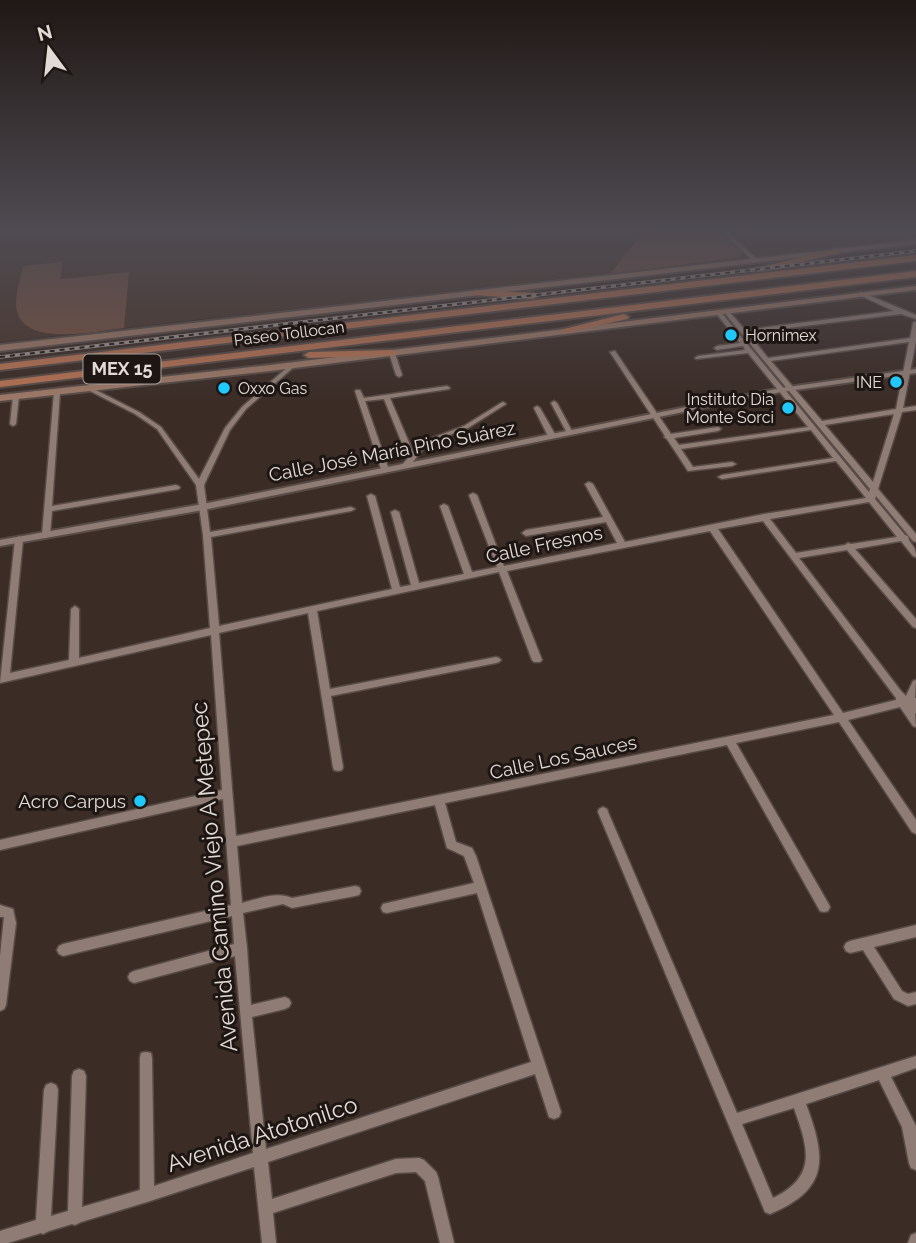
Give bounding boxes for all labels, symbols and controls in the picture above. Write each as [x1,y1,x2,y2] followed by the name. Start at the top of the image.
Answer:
[14,14,84,84] north arrow
[35,20,54,45] text: N
[233,317,345,350] street label: Paseo Tollocan
[745,326,816,345] place label: Hornimex
[723,327,739,343] marker: Hornimex
[83,354,160,384] road number: MEX 15
[856,373,882,392] place label: INE
[888,374,904,390] marker: INE
[238,379,307,398] place label: Oxxo Gas
[216,380,232,396] marker: Oxxo Gas
[686,390,774,427] place label: Instituto Dia Monte Sorci
[780,400,796,416] marker: Instituto Dia Monte Sorci
[267,416,517,486] street label: Calle José María Pino Suárez
[484,521,604,567] street label: Calle Fresnos
[185,701,242,1053] street label: Avenida Camino Viejo A Metepec
[487,731,639,783] street label: Calle Los Sauces
[18,790,126,812] place label: Acro Carpus
[132,793,148,809] marker: Acro Carpus
[163,1090,361,1177] street label: Avenida Atotonilco

